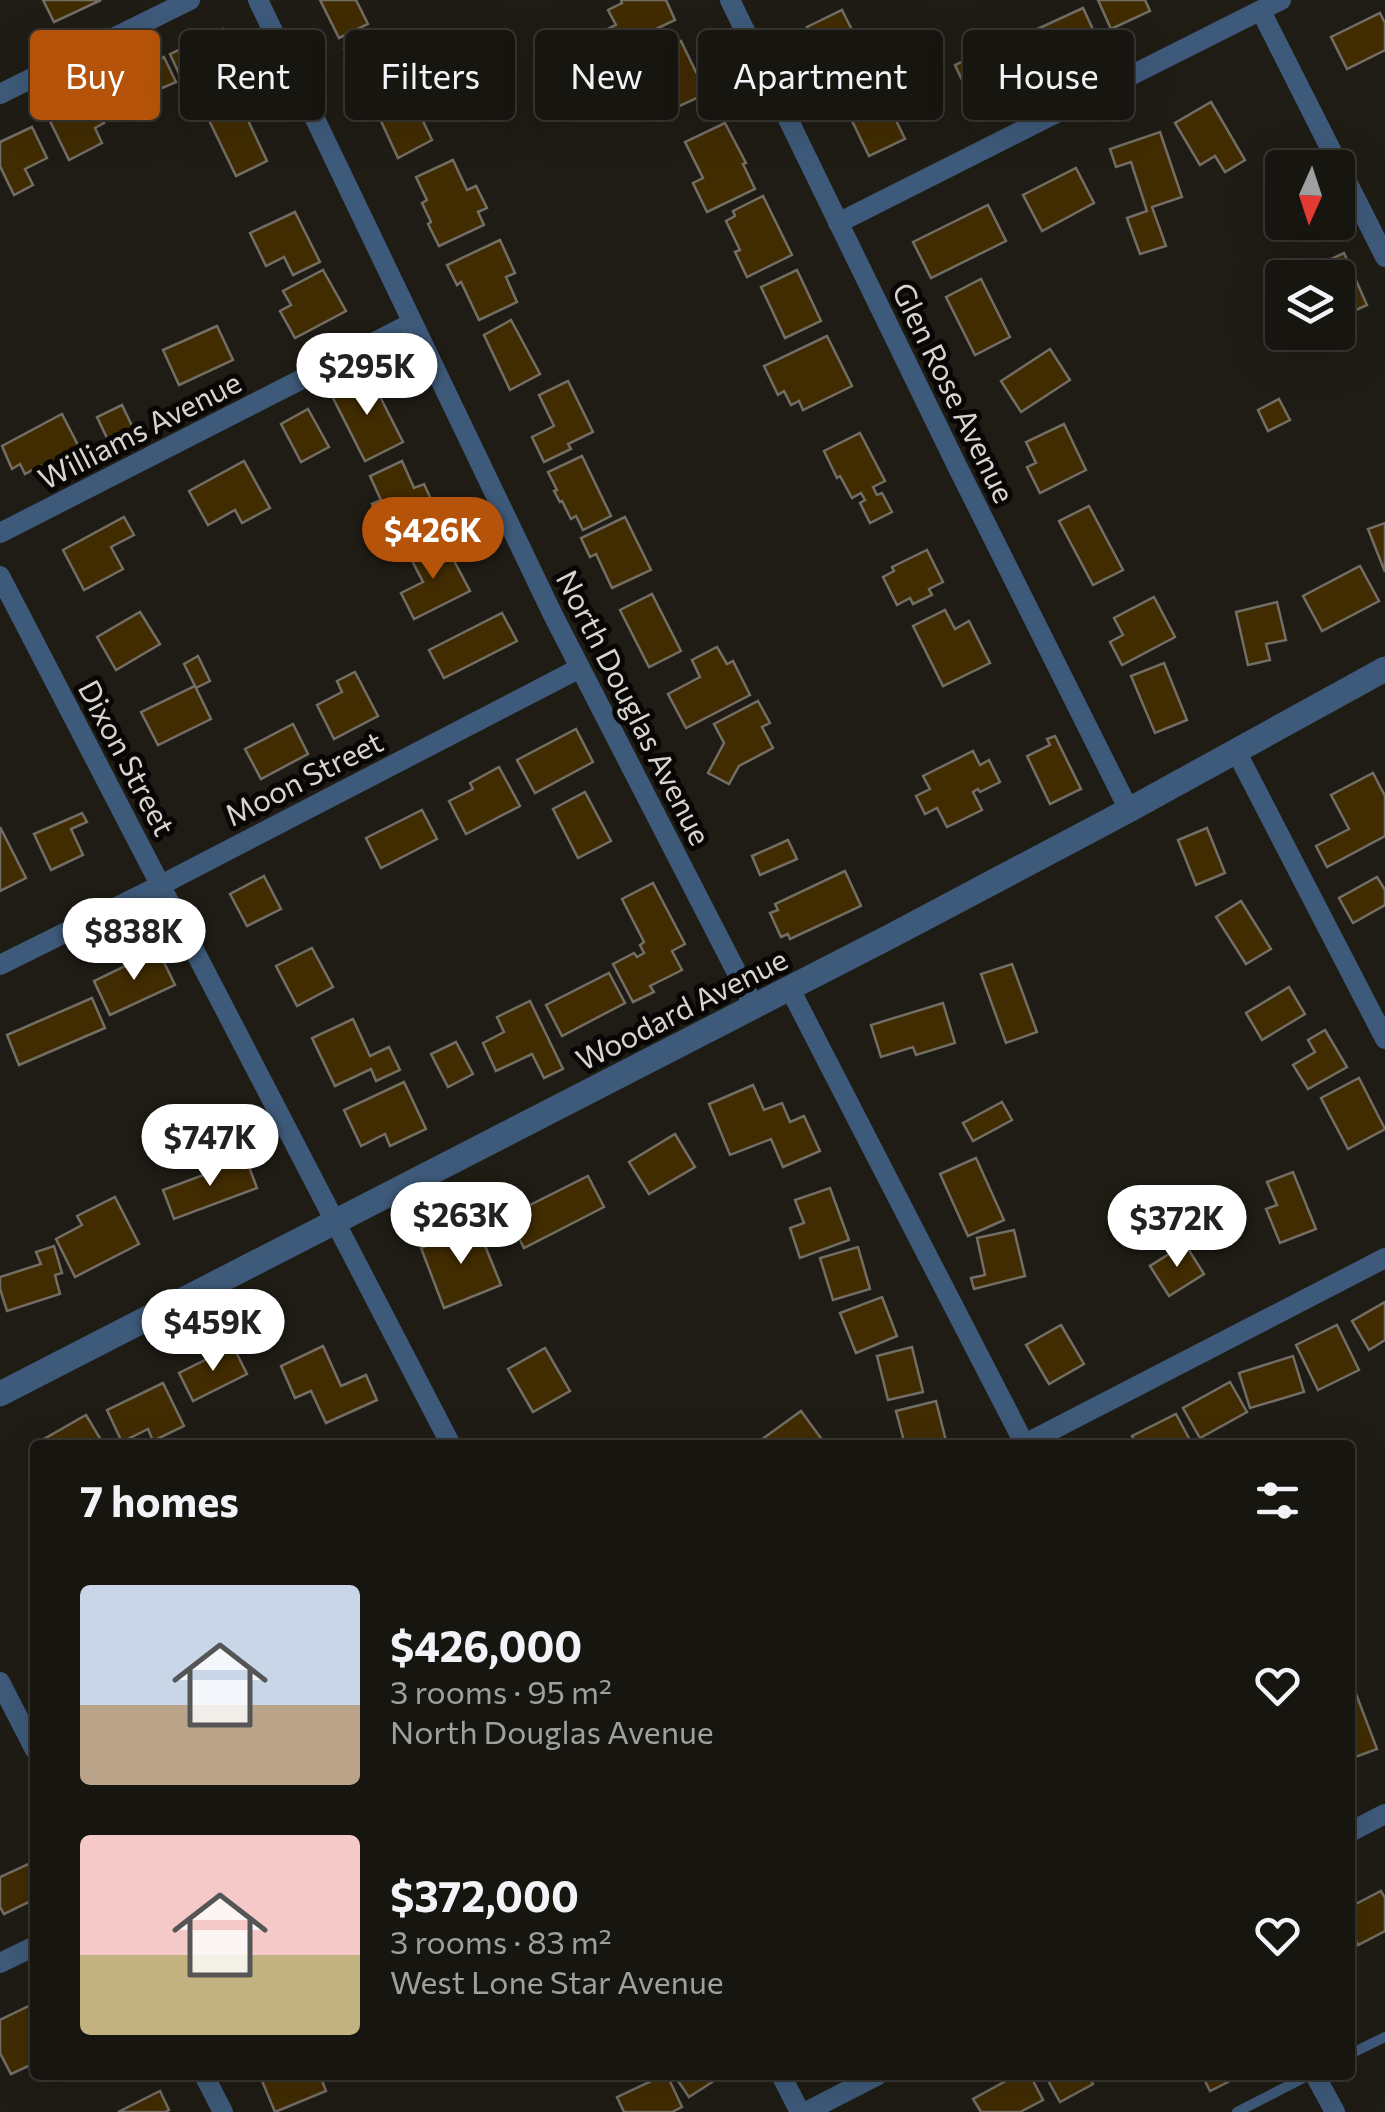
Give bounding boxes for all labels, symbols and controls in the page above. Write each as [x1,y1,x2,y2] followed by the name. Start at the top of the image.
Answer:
[30,30,160,120] chip: Buy
[180,30,325,120] chip: Rent
[345,30,515,120] chip: Filters
[535,30,678,120] chip: New
[698,30,943,120] chip: Apartment
[963,30,1134,120] chip: House
[1265,150,1355,240] north arrow
[1265,150,1355,350] map controls
[1265,260,1355,350] button: layers
[886,276,1024,508] street label: Glen Rose Avenue
[297,333,437,418] pin: $295K
[318,345,416,385] text: $295K
[31,362,247,496] street label: Williams Avenue
[363,497,503,582] pin: $426K
[384,509,482,549] text: $426K
[550,563,720,851] street label: North Douglas Avenue
[72,673,184,841] street label: Dixon Street
[218,721,388,833] street label: Moon Street
[64,898,204,983] pin: $838K
[85,910,183,950] text: $838K
[569,939,793,1077] street label: Woodard Avenue
[140,1104,280,1189] pin: $747K
[164,1116,256,1156] text: $747K
[391,1182,531,1267] pin: $263K
[1107,1185,1247,1270] pin: $372K
[413,1194,509,1234] text: $263K
[1130,1197,1224,1237] text: $372K
[143,1289,283,1374] pin: $459K
[164,1301,262,1341] text: $459K
[1250,1473,1305,1528] icon: filters
[80,1474,239,1526] text: 7 homes
[390,1619,582,1671] text: $426,000
[160,1625,280,1745] icon: home
[1250,1658,1305,1713] icon: heart
[390,1671,612,1711] text: 3 rooms · 95 m²
[390,1711,714,1751] text: North Douglas Avenue
[390,1869,579,1921] text: $372,000
[160,1875,280,1995] icon: home
[1250,1908,1305,1963] icon: heart
[390,1921,612,1961] text: 3 rooms · 83 m²
[390,1961,724,2001] text: West Lone Star Avenue

